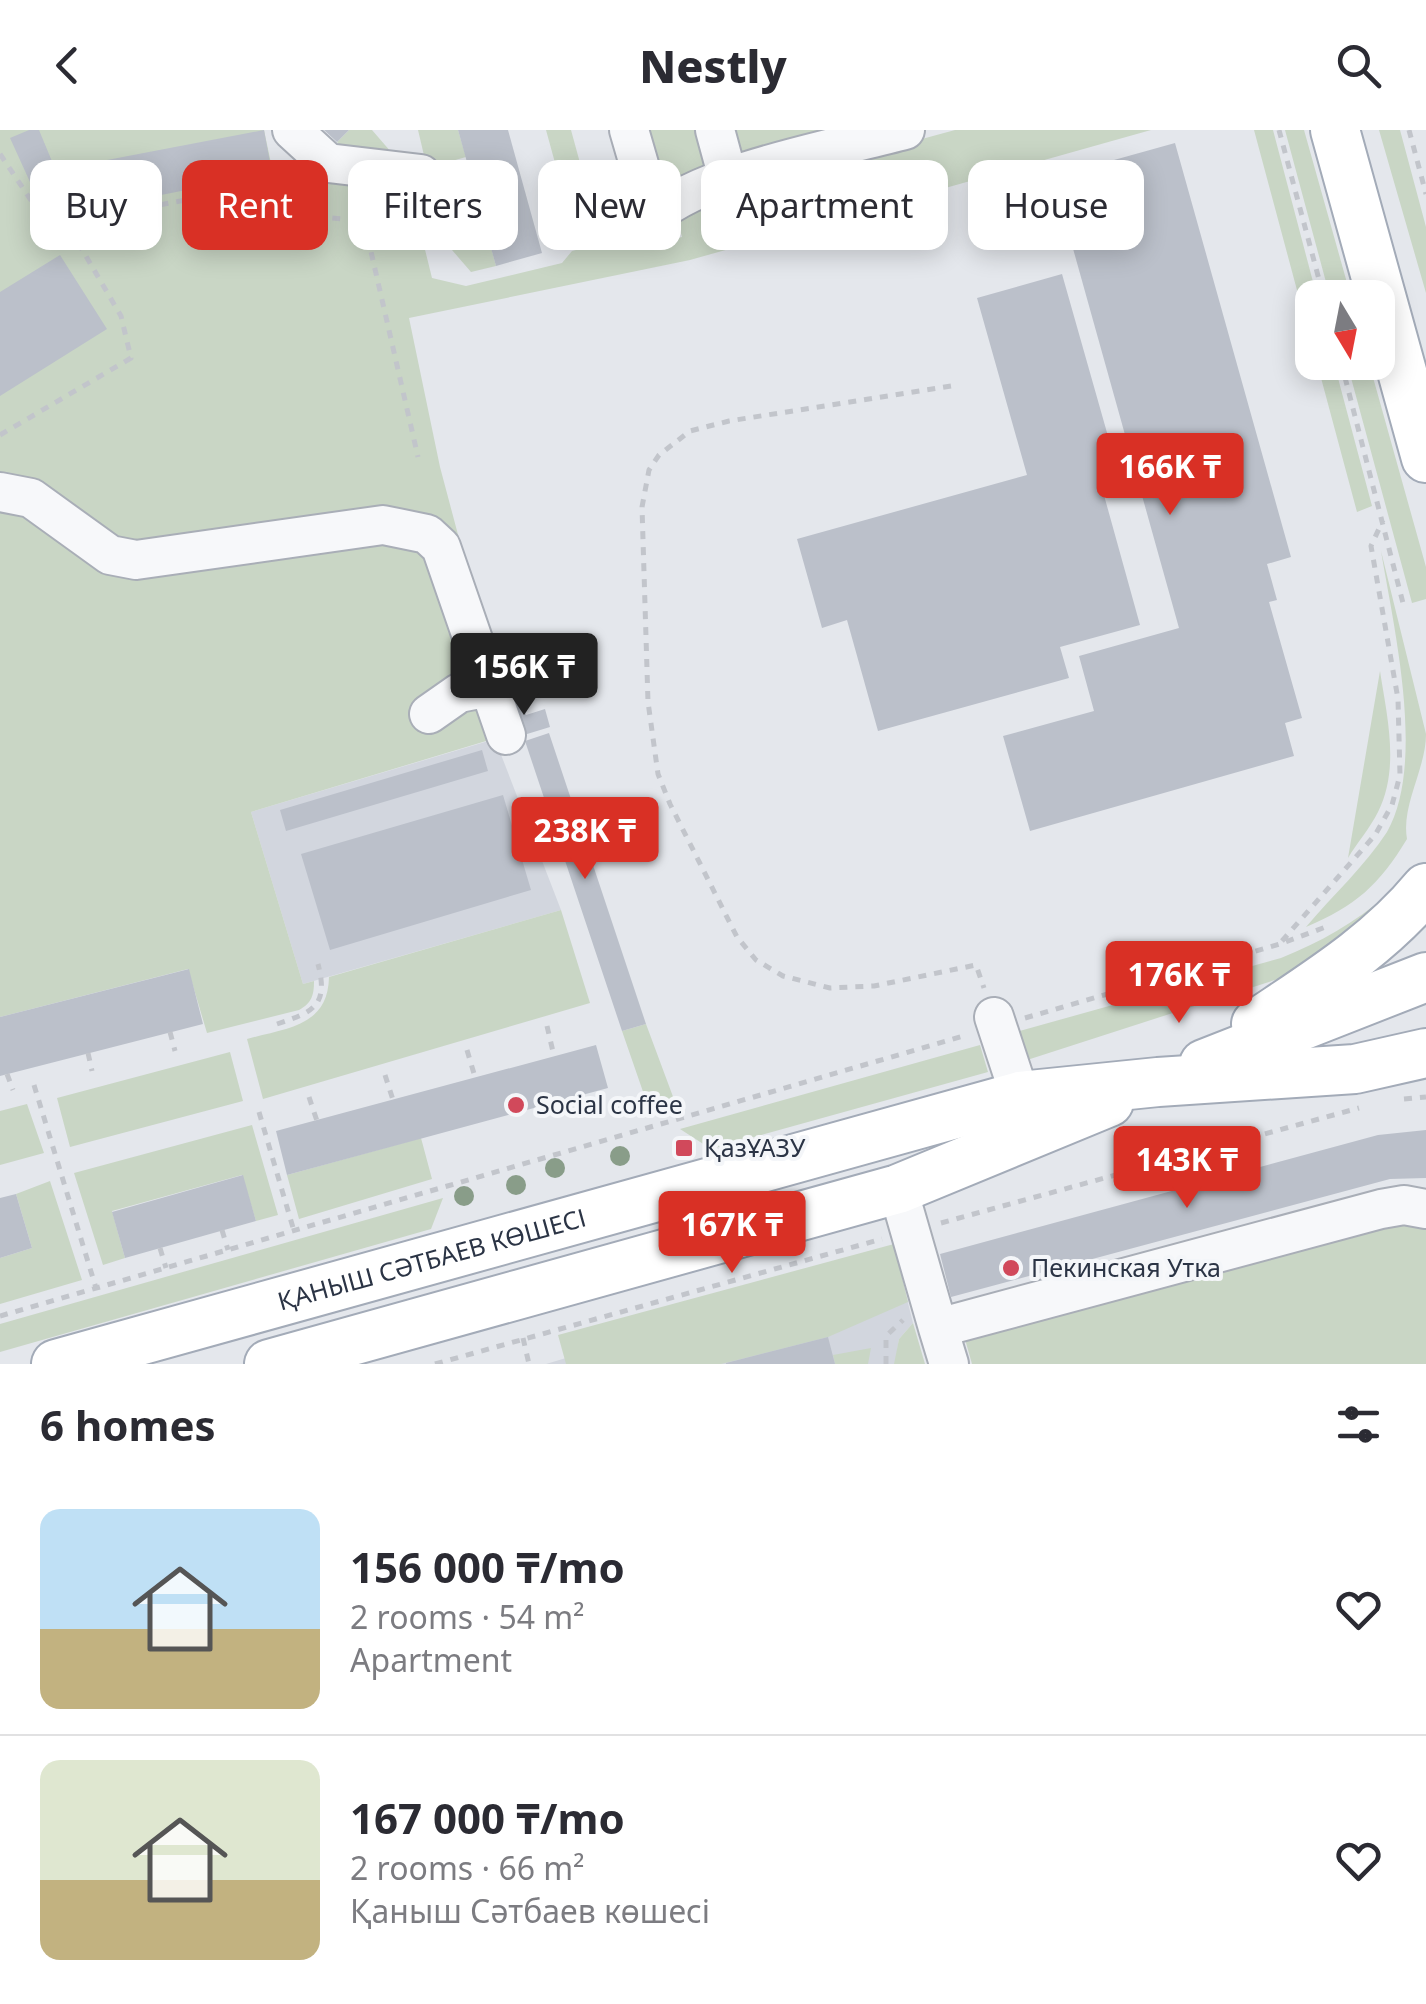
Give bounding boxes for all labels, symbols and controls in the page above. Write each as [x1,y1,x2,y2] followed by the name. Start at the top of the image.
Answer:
[639,35,787,96] text: Nestly
[40,38,95,93] icon: back
[1331,38,1386,93] icon: search
[30,160,162,250] chip: Buy
[182,160,328,250] chip: Rent
[348,160,518,250] chip: Filters
[538,160,681,250] chip: New
[701,160,948,250] chip: Apartment
[968,160,1144,250] chip: House
[1295,280,1395,380] north arrow
[1295,280,1395,380] map controls
[1089,433,1251,518] pin: 166K ₸
[1119,444,1221,487] text: 166K ₸
[443,633,605,718] pin: 156K ₸
[473,644,575,687] text: 156K ₸
[504,797,666,882] pin: 238K ₸
[534,808,636,851] text: 238K ₸
[1098,941,1260,1026] pin: 176K ₸
[1128,952,1230,995] text: 176K ₸
[536,1087,683,1121] place label: Social coffee
[505,1094,527,1116] marker: Social coffee
[1106,1126,1268,1211] pin: 143K ₸
[704,1130,806,1164] place label: ҚазҰАЗУ
[673,1137,695,1159] marker: ҚазҰАЗУ
[1136,1137,1238,1180] text: 143K ₸
[651,1191,813,1276] pin: 167K ₸
[274,1200,589,1318] street label: ҚАНЫШ СӘТБАЕВ КӨШЕСІ
[681,1202,783,1245] text: 167K ₸
[1031,1250,1221,1284] place label: Пекинская Утка
[1000,1257,1022,1279] marker: Пекинская Утка
[40,1396,216,1453] text: 6 homes
[1331,1397,1386,1452] icon: filters
[350,1538,625,1595] text: 156 000 ₸/mo
[120,1549,240,1669] icon: home
[1331,1582,1386,1637] icon: heart
[350,1595,584,1638] text: 2 rooms · 54 m²
[350,1638,512,1681] text: Apartment
[350,1789,625,1846] text: 167 000 ₸/mo
[120,1800,240,1920] icon: home
[1331,1833,1386,1888] icon: heart
[350,1846,584,1889] text: 2 rooms · 66 m²
[350,1889,710,1932] text: Қаныш Сәтбаев көшесі

